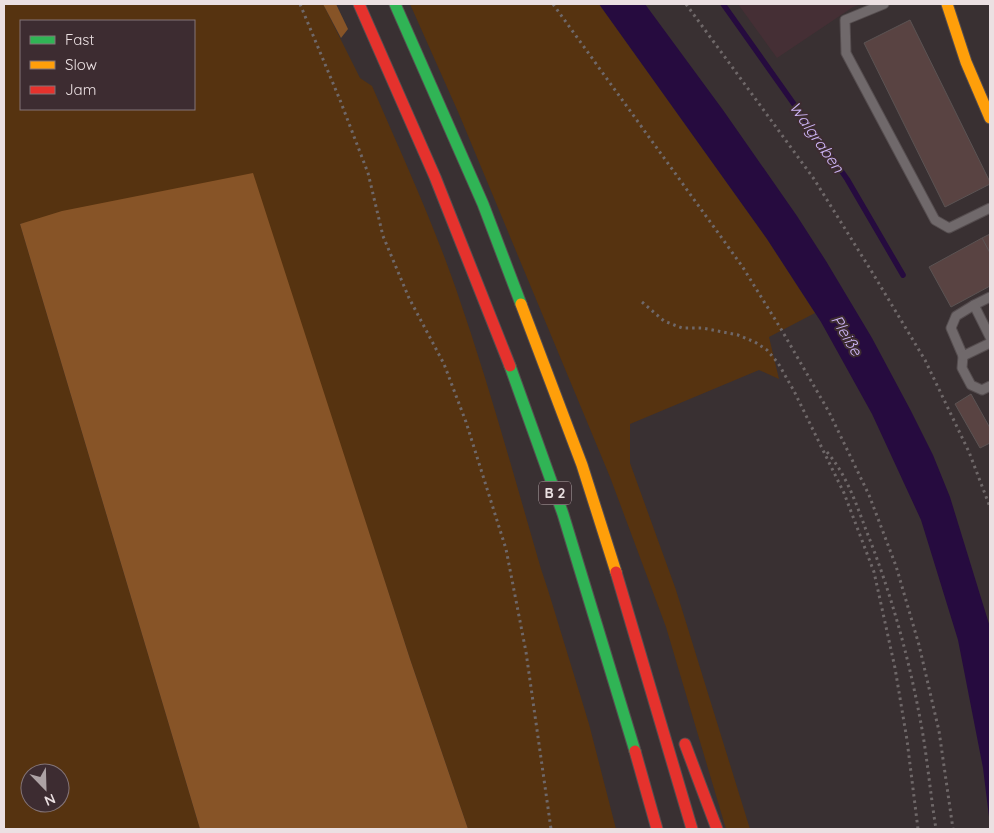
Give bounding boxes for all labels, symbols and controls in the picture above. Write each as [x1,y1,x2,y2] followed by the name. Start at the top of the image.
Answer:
[20,20,195,110] legend
[65,30,94,49] text: Fast
[65,55,97,74] text: Slow
[65,80,96,99] text: Jam
[785,98,849,177] water label: Walgraben
[827,311,867,360] water label: Pleiße
[539,482,571,504] road number: B 2
[20,763,70,813] north arrow
[42,790,58,810] text: N

